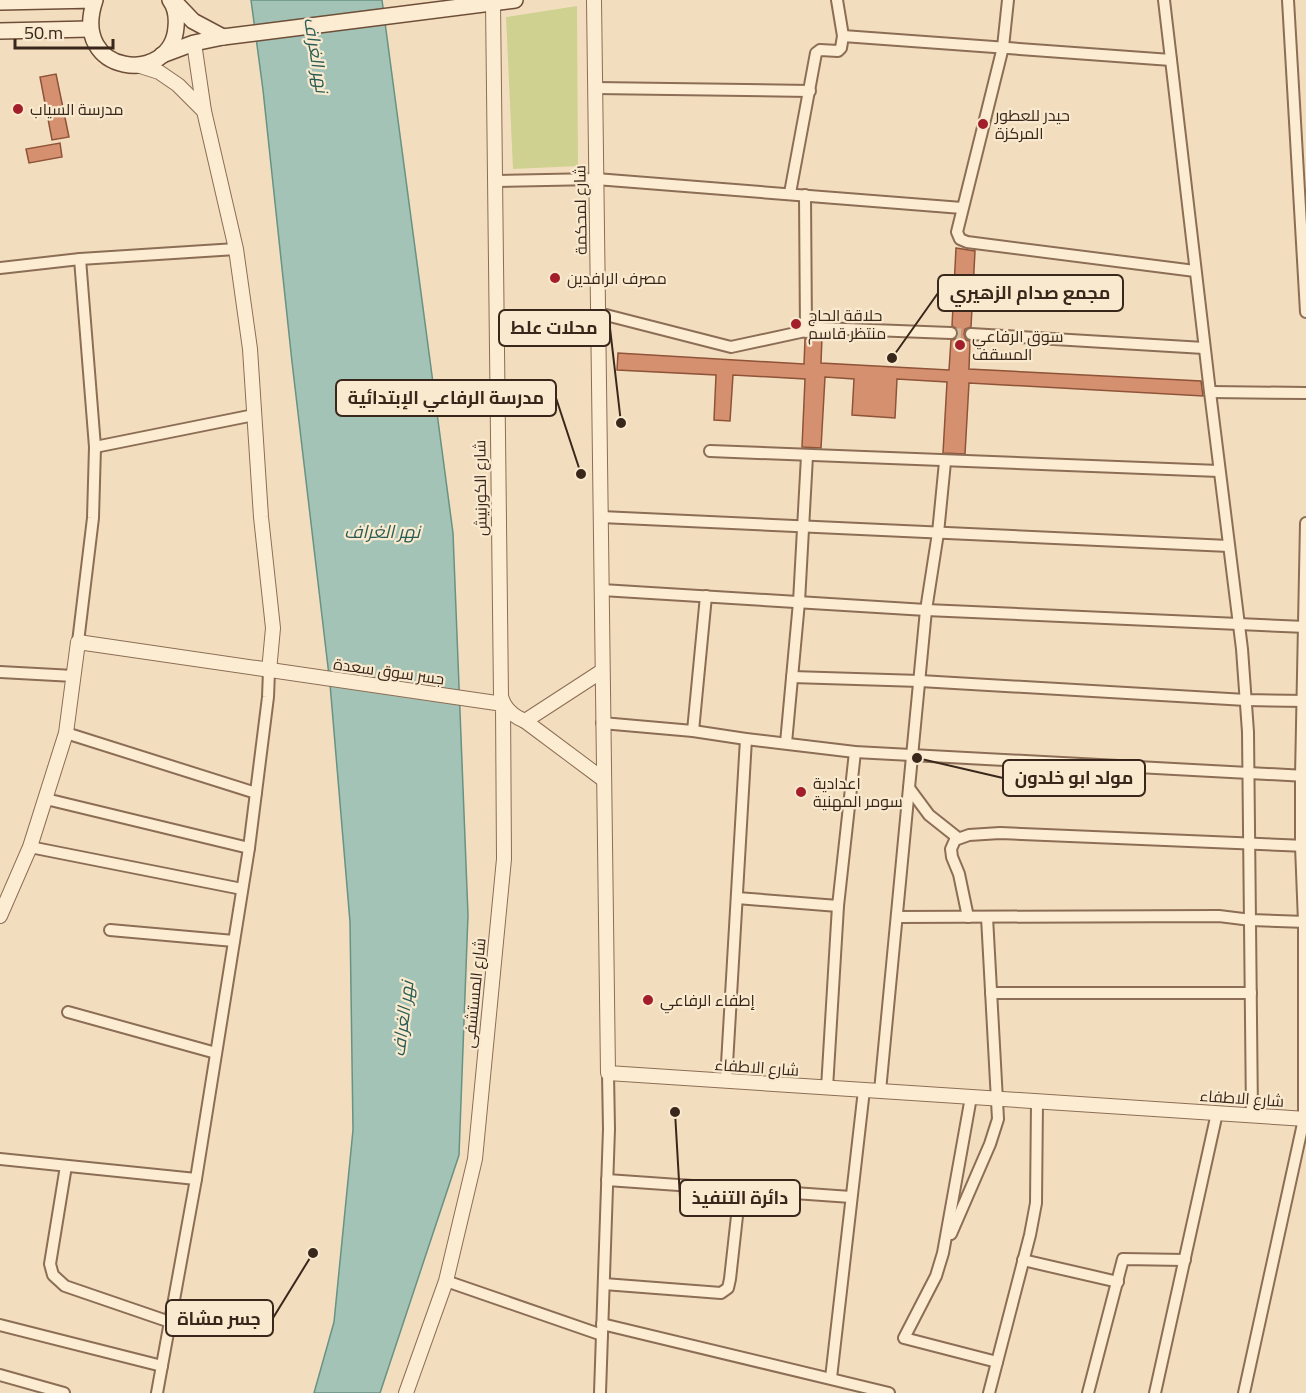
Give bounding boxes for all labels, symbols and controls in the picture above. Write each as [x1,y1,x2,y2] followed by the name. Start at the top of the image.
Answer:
[15,12,112,50] scale bar
[294,15,339,97] water label: نهر الغراف
[24,16,63,49] text: 50 m
[30,94,124,124] place label: مدرسة السياب
[994,100,1070,148] place label: حيدر للعطور المركزة
[11,102,25,116] marker: مدرسة السياب
[976,117,990,131] marker: حيدر للعطور المركزة
[564,165,596,255] street label: شارع لمحكمة
[567,263,667,293] place label: مصرف الرافدين
[548,271,562,285] marker: مصرف الرافدين
[938,275,1123,311] callout: مجمع صدام الزهيري
[950,276,1110,309] text: مجمع صدام الزهيري
[808,300,886,348] place label: حلاقة الحاج منتظر قاسم
[499,310,610,346] callout: محلات علط
[510,311,598,344] text: محلات علط
[789,317,803,331] marker: حلاقة الحاج منتظر قاسم
[972,321,1063,369] place label: سوق الرفاعي المسقف
[953,338,967,352] marker: سوق الرفاعي المسقف
[336,380,556,416] callout: مدرسة الرفاعي الإبتدائية
[348,381,544,414] text: مدرسة الرفاعي الإبتدائية
[464,440,496,536] street label: شارع الكورنيش
[344,515,422,548] water label: نهر الغراف
[332,648,446,694] street label: جسر سوق سعدة
[1003,760,1145,796] callout: مولد ابو خلدون
[1015,761,1133,794] text: مولد ابو خلدون
[813,768,903,816] place label: اعدادية سومر المهنية
[794,785,808,799] marker: اعدادية سومر المهنية
[453,936,495,1050] street label: شارع المستشفى
[381,977,424,1059] water label: نهر الغراف
[660,985,755,1015] place label: إطفاء الرفاعي
[641,993,655,1007] marker: إطفاء الرفاعي
[714,1049,800,1085] street label: شارع الاطفاء
[1199,1080,1285,1116] street label: شارع الاطفاء
[680,1180,800,1216] callout: دائرة التنفيذ
[692,1181,788,1214] text: دائرة التنفيذ
[166,1300,273,1336] callout: جسر مشاة
[177,1302,261,1335] text: جسر مشاة

